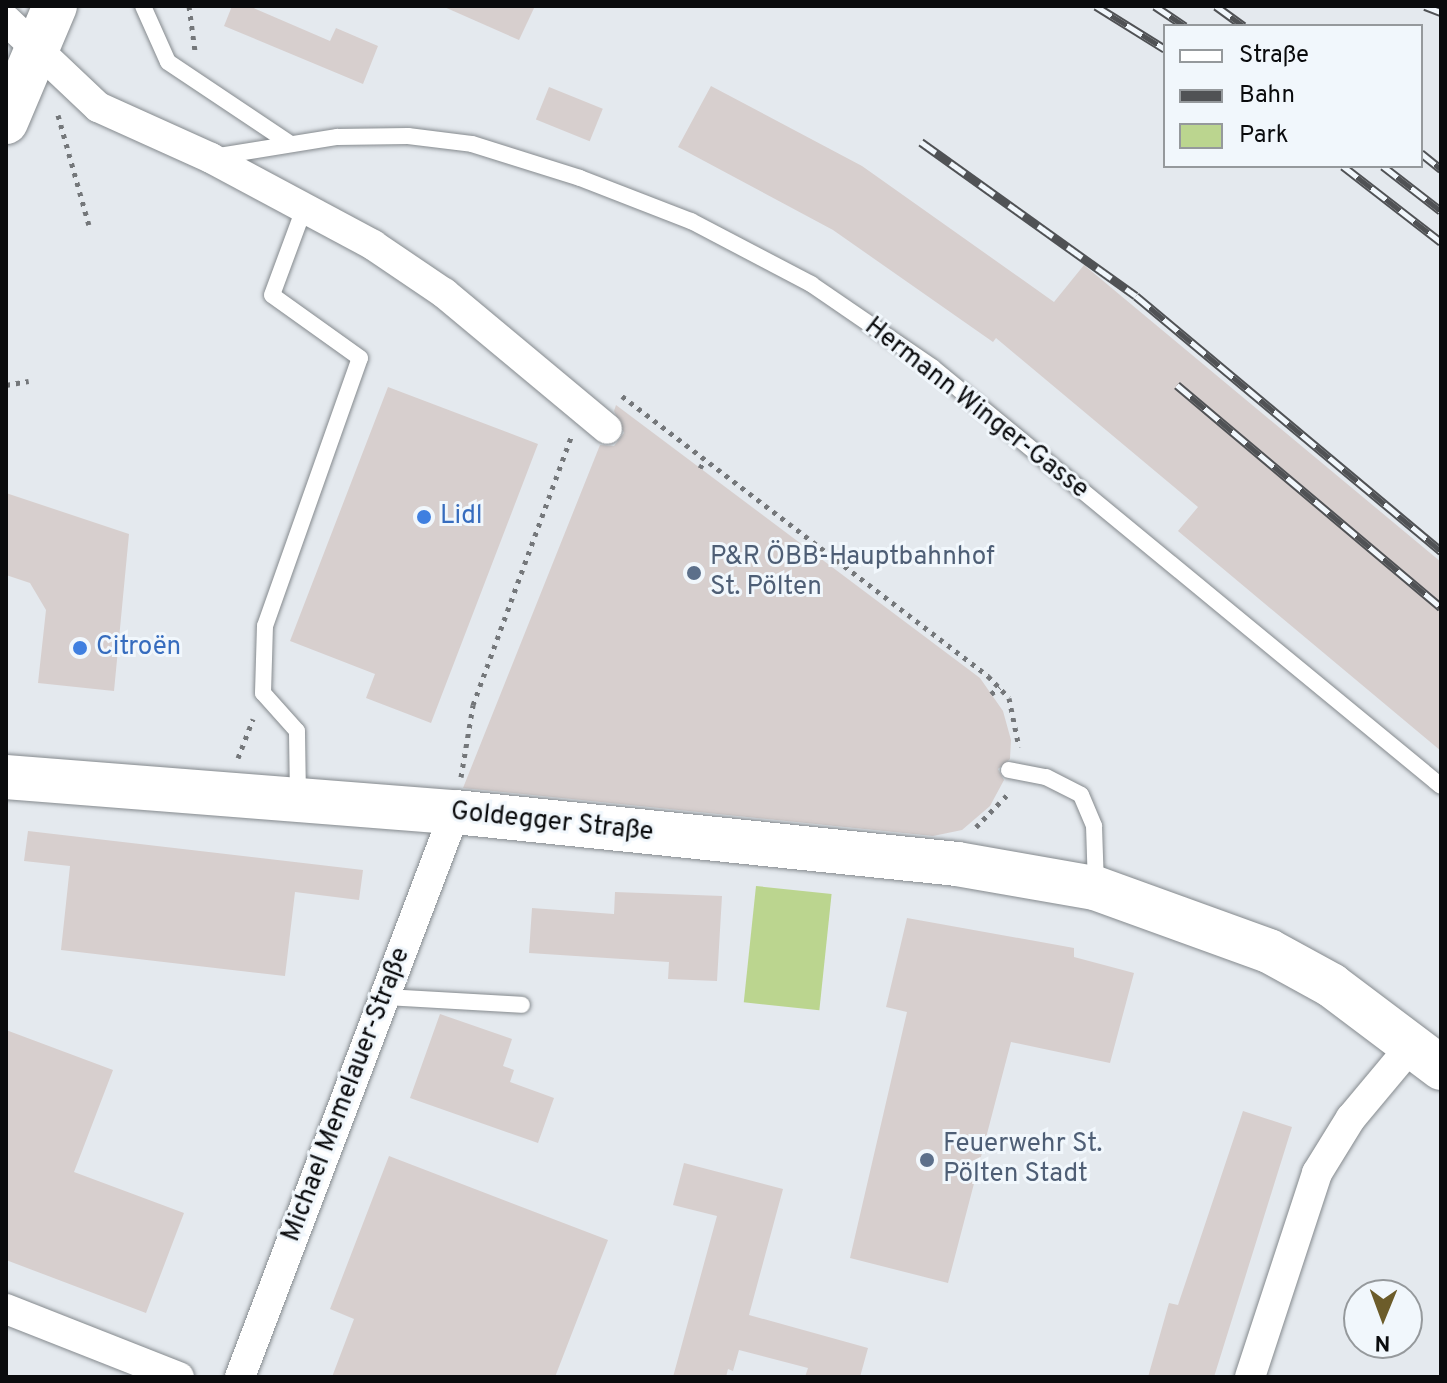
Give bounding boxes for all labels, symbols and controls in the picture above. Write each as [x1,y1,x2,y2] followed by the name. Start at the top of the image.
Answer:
[1163,24,1423,168] legend
[1239,41,1309,71] text: Straße
[1239,81,1295,111] text: Bahn
[1239,121,1289,151] text: Park
[858,312,1094,506] street label: Hermann Winger-Gasse
[440,501,483,533] place label: Lidl
[415,508,433,526] marker: Lidl
[710,542,995,604] place label: P&R ÖBB-Hauptbahnhof St. Pölten
[685,564,703,582] marker: P&R ÖBB-Hauptbahnhof St. Pölten
[96,632,181,664] place label: Citroën
[71,639,89,657] marker: Citroën
[449,797,655,849] street label: Goldegger Straße
[276,944,418,1246] street label: Michael Memelauer-Straße
[943,1129,1102,1190] place label: Feuerwehr St. Pölten Stadt
[918,1151,936,1169] marker: Feuerwehr St. Pölten Stadt
[1343,1279,1423,1359] north arrow
[1374,1328,1391,1355] text: N

